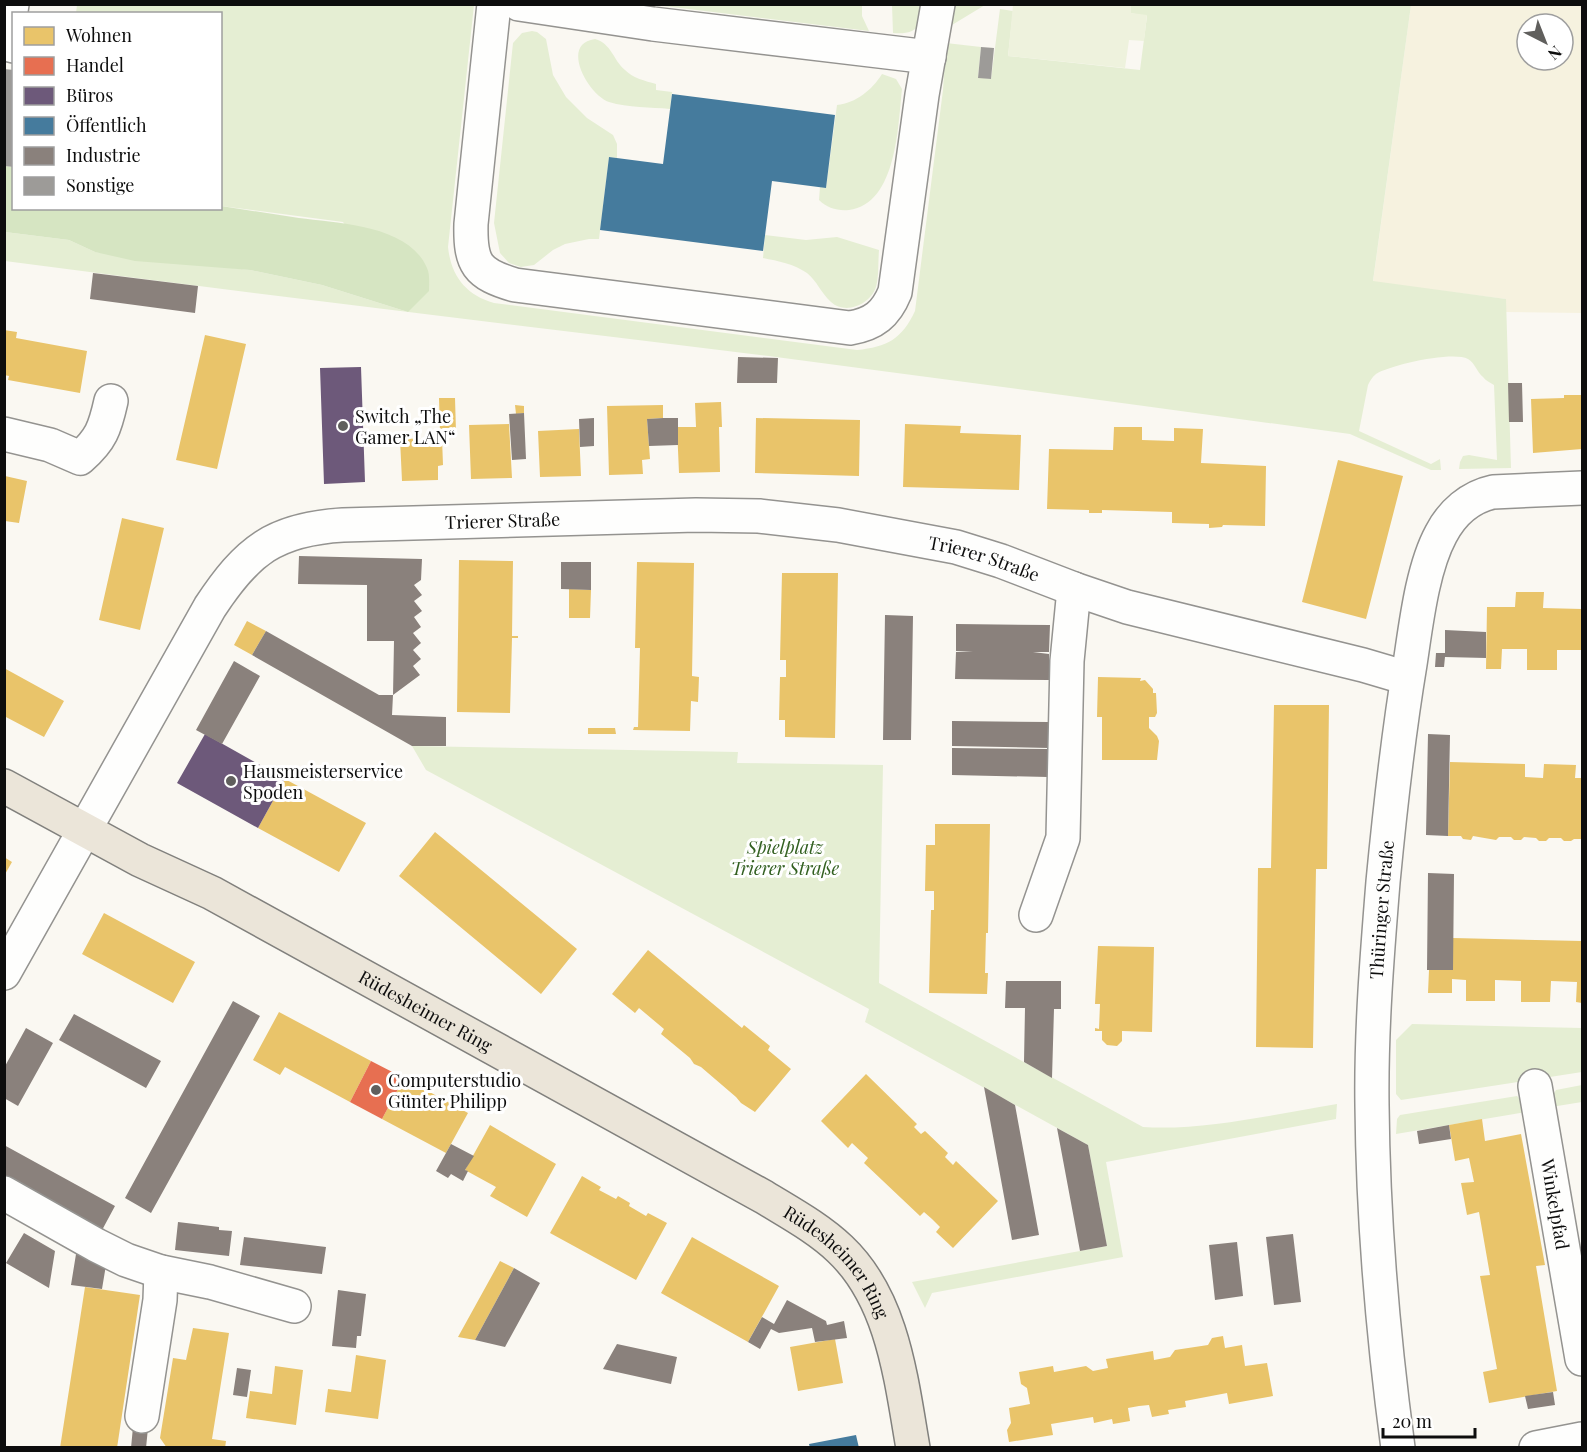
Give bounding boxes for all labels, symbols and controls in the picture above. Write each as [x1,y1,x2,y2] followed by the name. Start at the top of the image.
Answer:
[12,12,222,210] legend
[1515,12,1575,72] north arrow
[65,23,132,47] text: Wohnen
[1544,42,1567,65] text: N
[66,53,124,77] text: Handel
[66,83,113,107] text: Büros
[66,113,147,137] text: Öffentlich
[66,143,141,167] text: Industrie
[66,173,134,197] text: Sonstige
[355,404,456,449] place label: Switch „The Gamer LAN“
[336,419,350,433] marker: Switch „The Gamer LAN“
[445,507,561,534] street label: Trierer Straße
[927,530,1043,587] street label: Trierer Straße
[243,759,403,804] place label: Hausmeisterservice Spoden
[224,774,238,788] marker: Hausmeisterservice Spoden
[731,835,840,880] park label: Spielplatz Trierer Straße
[1364,839,1399,980] street label: Thüringer Straße
[355,964,497,1057] street label: Rüdesheimer Ring
[388,1068,521,1113] place label: Computerstudio Günter Philipp
[369,1083,383,1097] marker: Computerstudio Günter Philipp
[1536,1156,1575,1252] street label: Winkelpfad
[779,1200,895,1322] street label: Rüdesheimer Ring
[1383,1401,1474,1439] scale bar
[1392,1409,1432,1433] text: 20 m

